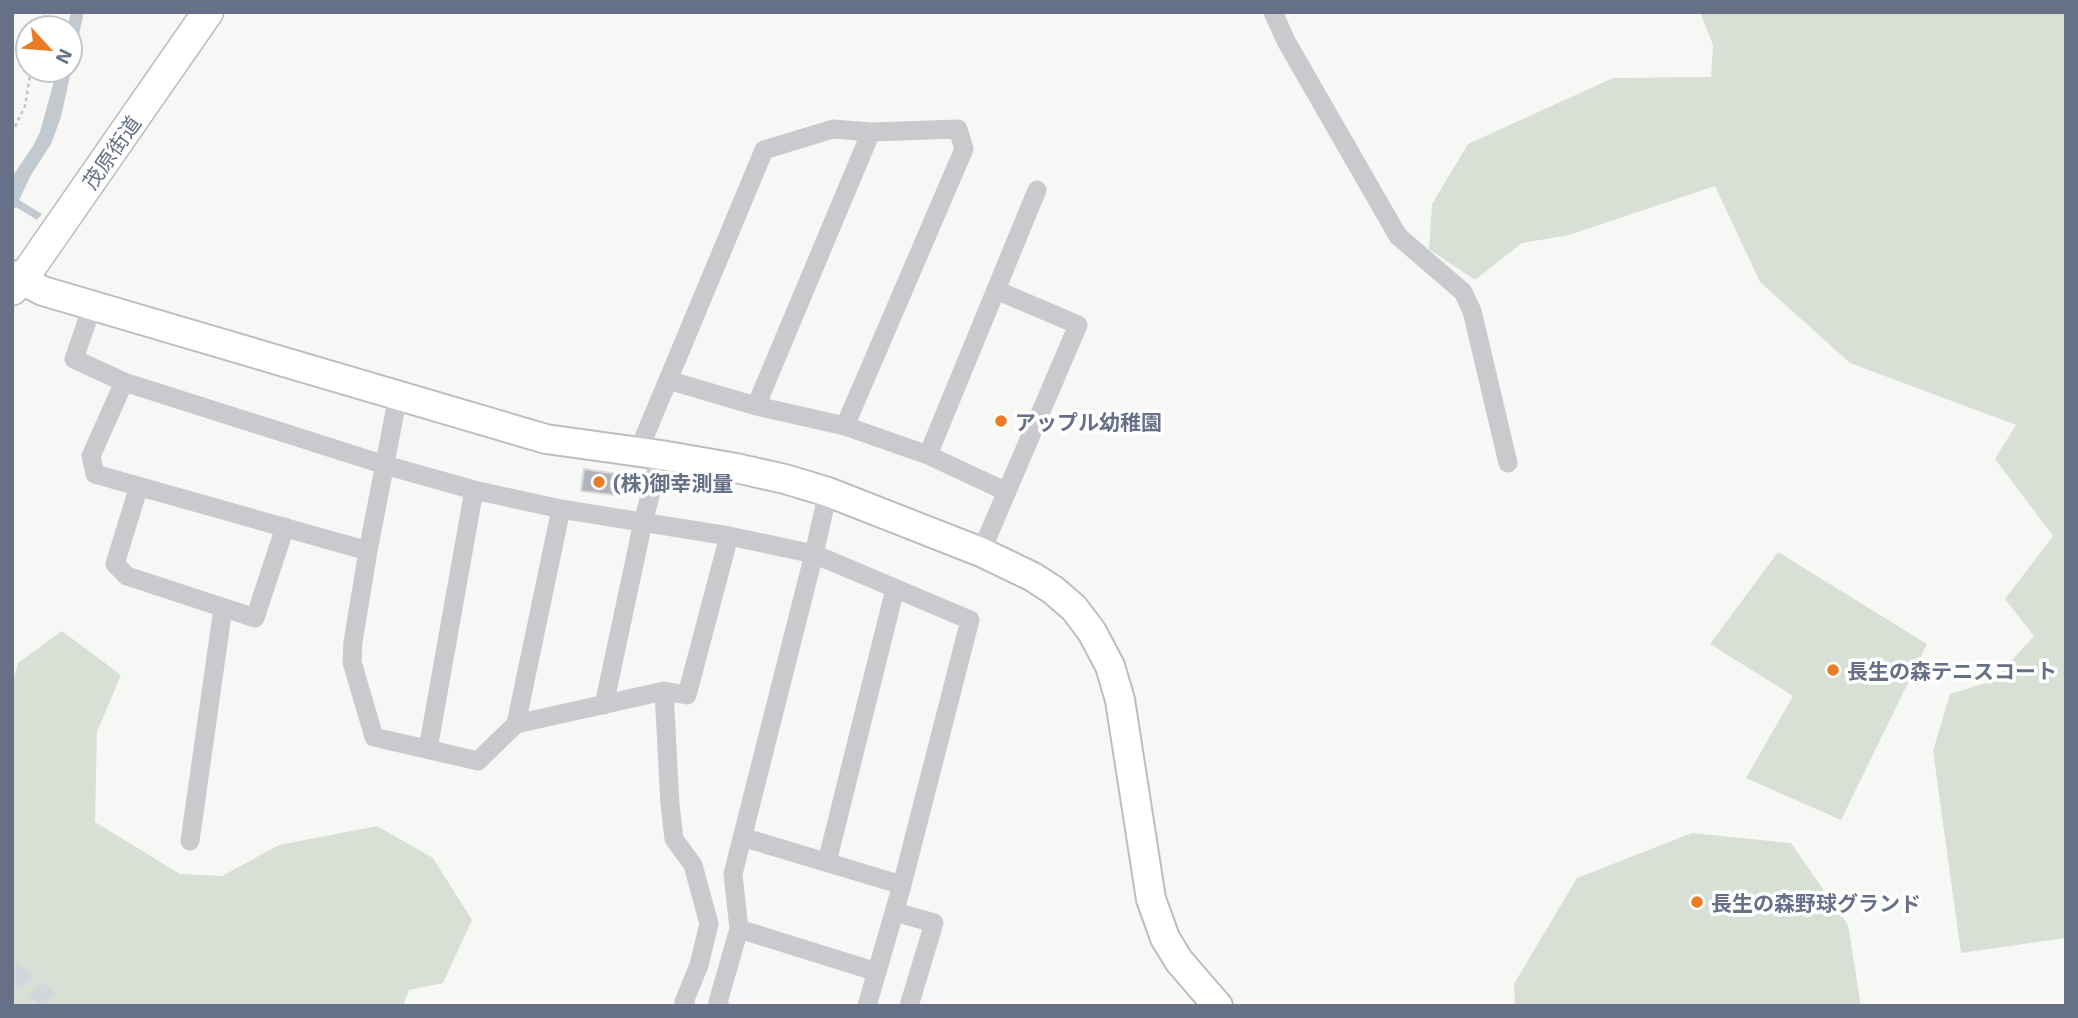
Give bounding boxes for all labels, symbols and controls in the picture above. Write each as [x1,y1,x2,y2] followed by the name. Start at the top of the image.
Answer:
[14,14,84,84] north arrow
[51,45,78,68] text: N
[77,110,145,194] street label: 茂原街道
[1015,409,1162,434] place label: アップル幼稚園
[993,413,1009,429] marker: アップル幼稚園
[613,470,733,495] place label: (株)御幸測量
[591,474,607,490] marker: (株)御幸測量
[1847,658,2057,683] place label: 長生の森テニスコート
[1825,662,1841,678] marker: 長生の森テニスコート
[1711,890,1921,915] place label: 長生の森野球グランド
[1689,894,1705,910] marker: 長生の森野球グランド

